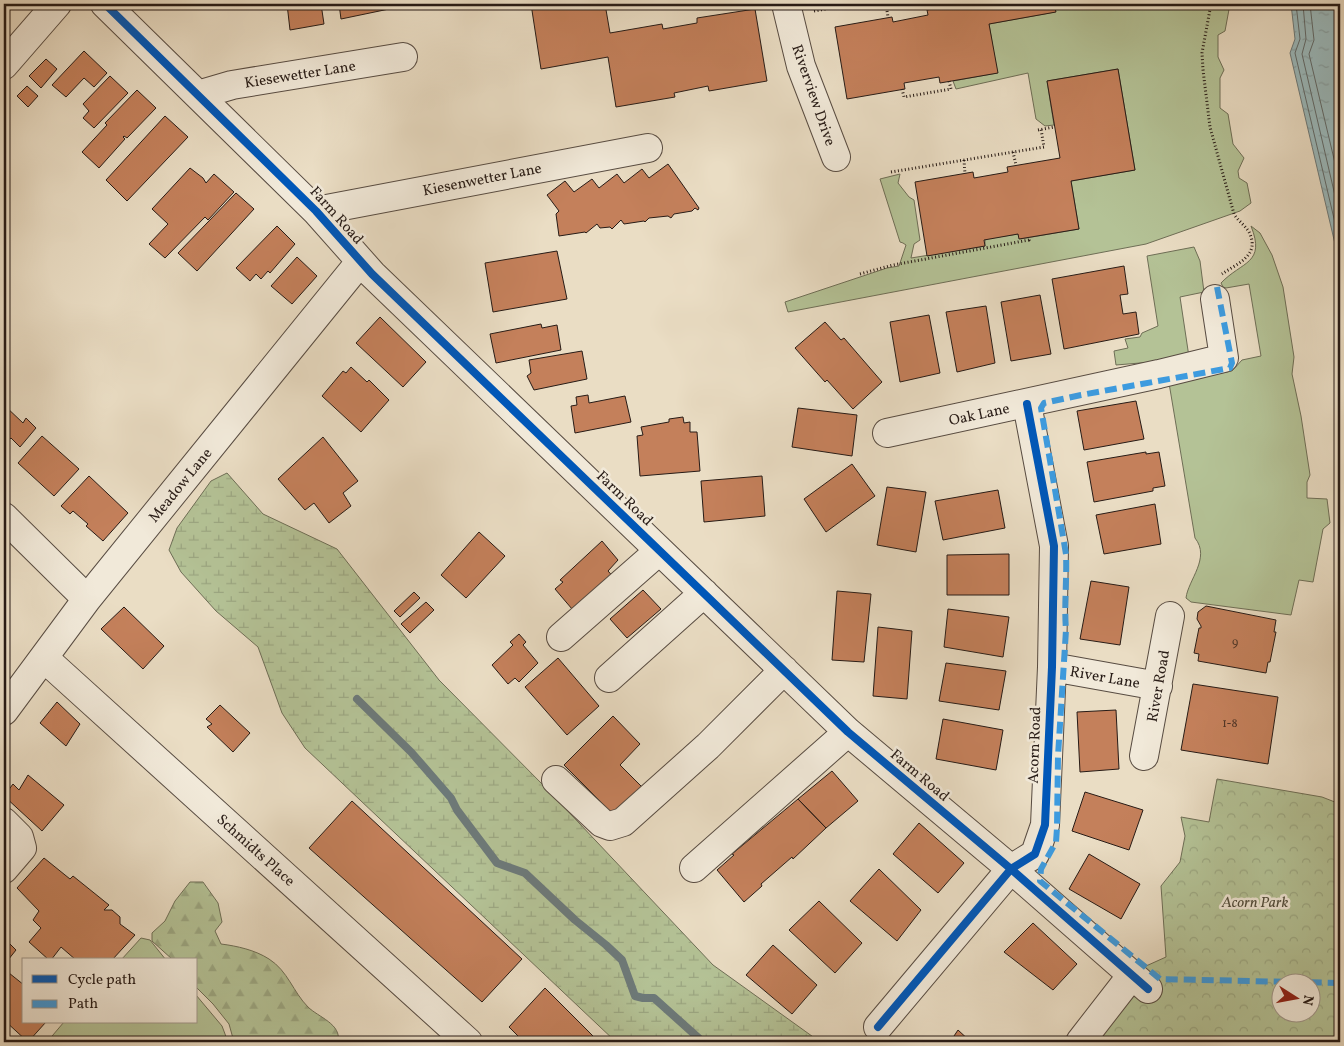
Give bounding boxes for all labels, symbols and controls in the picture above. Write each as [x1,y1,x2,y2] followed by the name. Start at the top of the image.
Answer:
[785,42,840,149] street label: Riverview Drive
[243,56,357,95] street label: Kiesewetter Lane
[421,159,544,202] street label: Kiesenwetter Lane
[304,182,368,250] street label: Farm Road
[947,399,1012,432] street label: Oak Lane
[144,444,218,528] street label: Meadow Lane
[591,467,657,531] street label: Farm Road
[1232,635,1238,651] house number: 9
[1143,649,1176,724] street label: River Road
[1068,662,1141,695] street label: River Lane
[1024,706,1047,784] street label: Acorn Road
[1222,716,1238,732] house number: 1-8
[885,745,953,807] street label: Farm Road
[211,810,299,892] street label: Schmidts Place
[1221,893,1288,914] park label: Acorn Park
[22,958,198,1024] legend
[68,970,136,991] text: Cycle path
[1272,974,1322,1024] north arrow
[1297,993,1318,1007] text: N
[68,994,98,1015] text: Path

